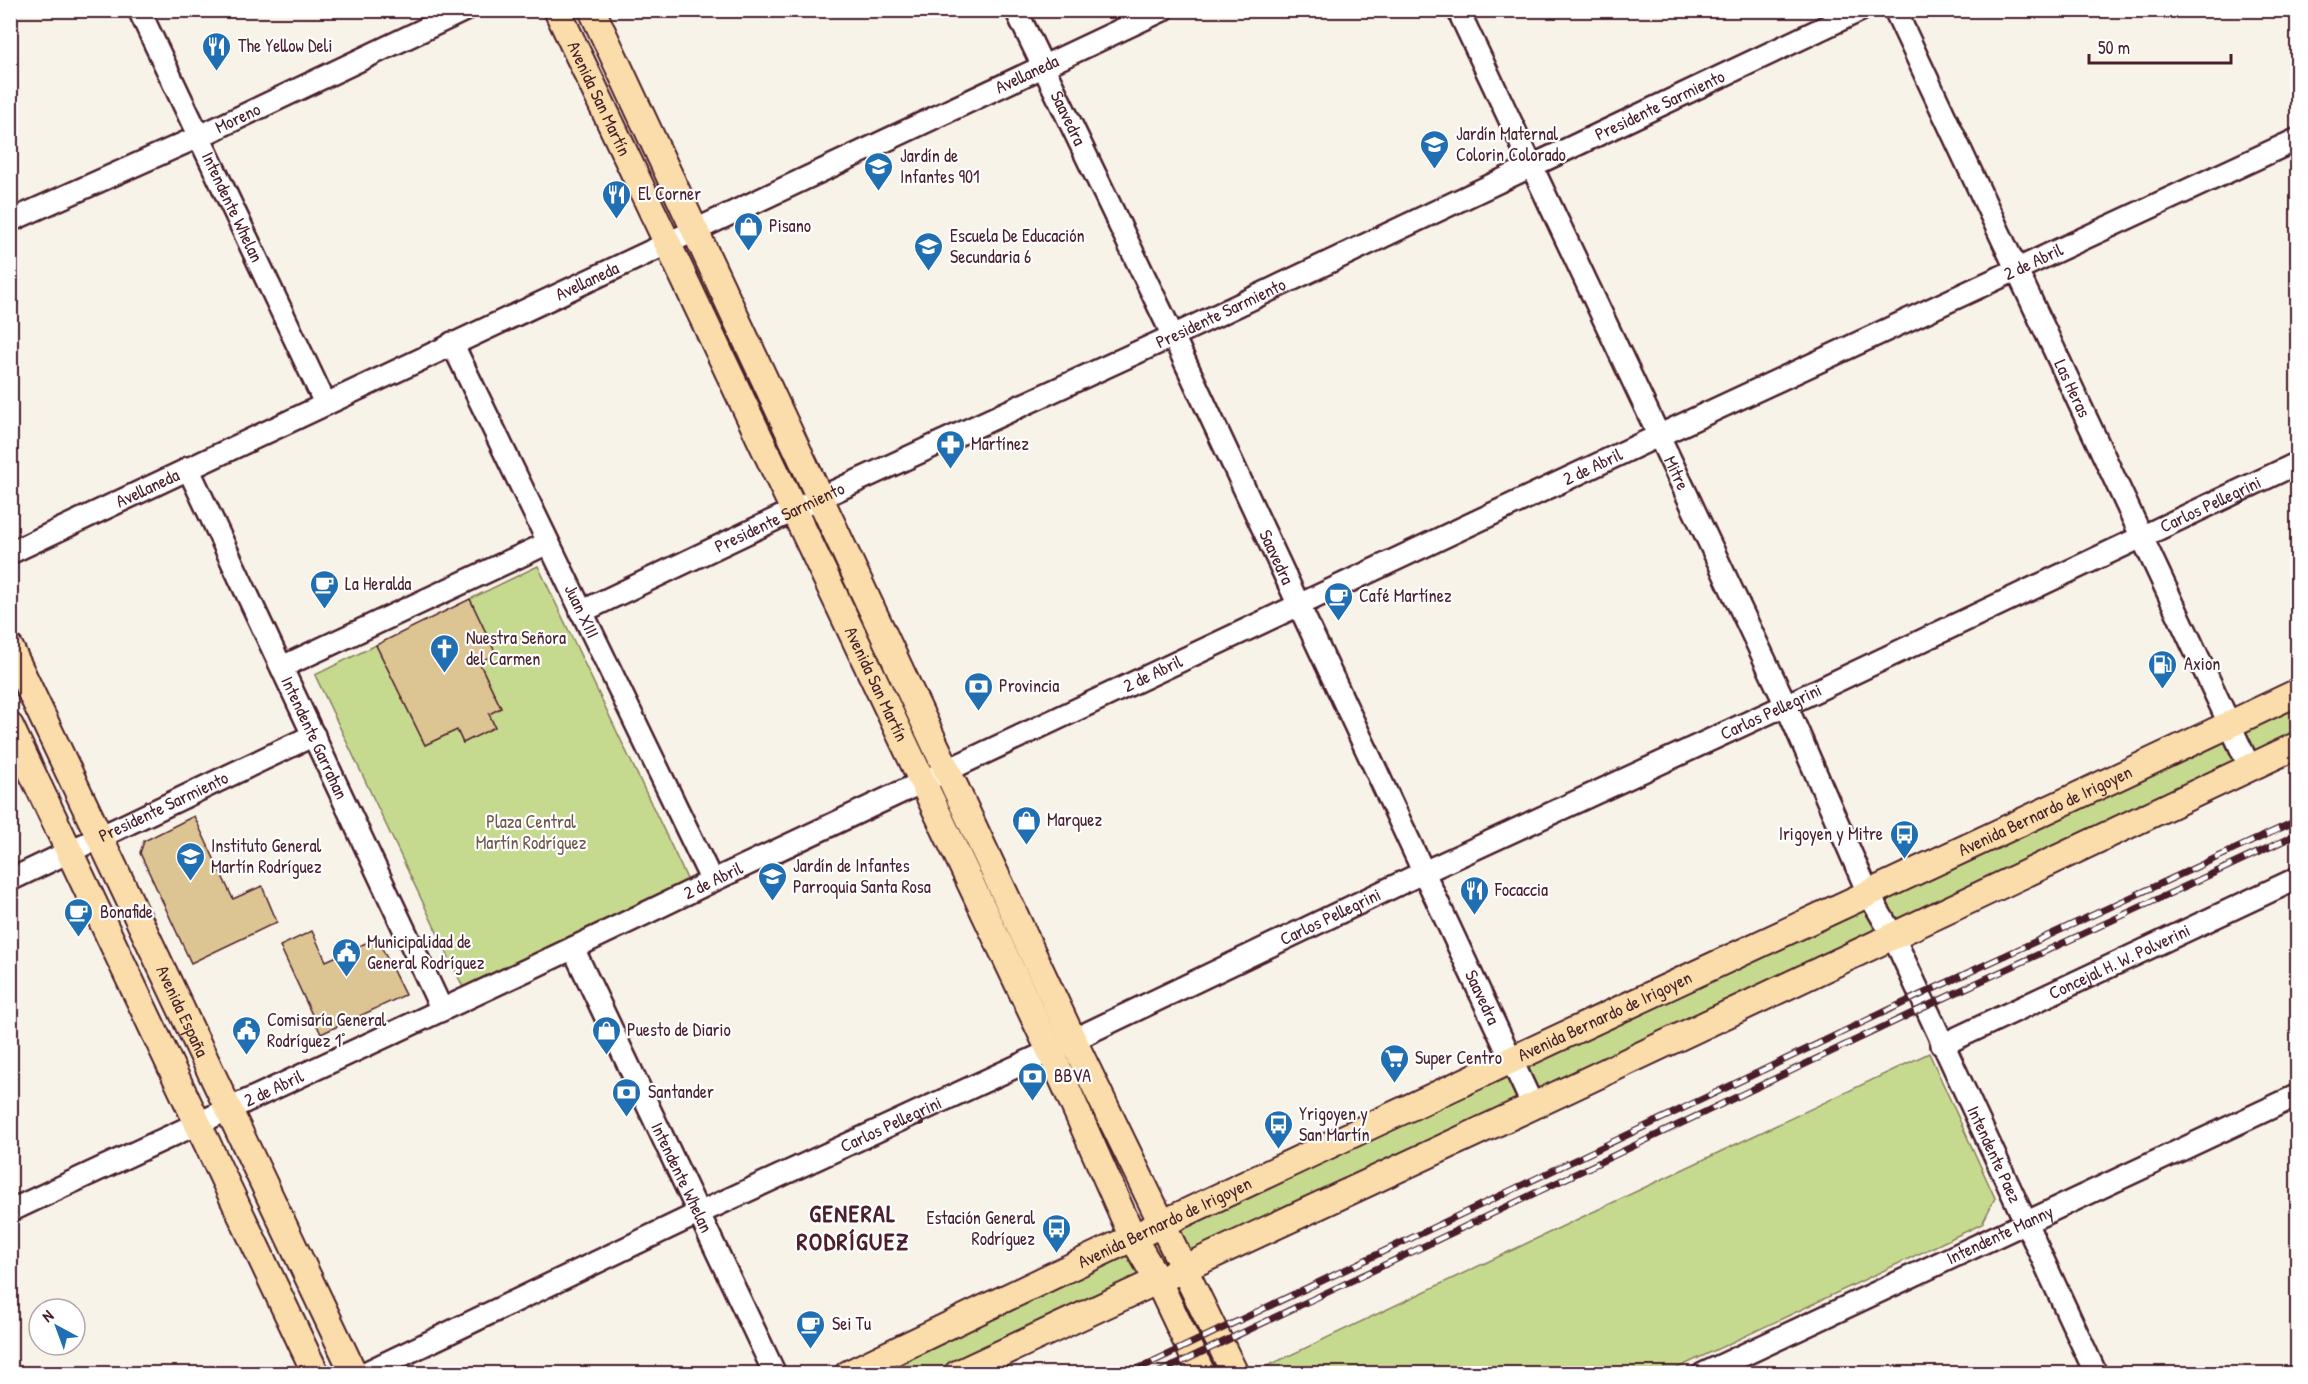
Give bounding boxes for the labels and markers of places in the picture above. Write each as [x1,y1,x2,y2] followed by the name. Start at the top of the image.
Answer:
[201,30,233,72] restaurant icon: The Yellow Deli
[238,33,332,58] place label: The Yellow Deli
[1456,121,1566,167] place label: Jardín Maternal Colorin Colorado
[1419,128,1451,170] school or university icon: Jardín Maternal Colorin Colorado
[900,143,980,189] place label: Jardín de Infantes 901
[863,150,895,192] school or university icon: Jardín de Infantes 901
[601,178,633,220] restaurant icon: El Corner
[638,181,701,206] place label: El Corner
[732,210,764,252] shop icon: Pisano
[769,213,811,238] place label: Pisano
[950,223,1085,269] place label: Escuela De Educación Secundaria 6
[913,230,945,272] school or university icon: Escuela De Educación Secundaria 6
[934,428,966,470] pharmacy icon: Martínez
[971,431,1029,456] place label: Martínez
[308,568,340,610] cafe icon: La Heralda
[345,571,411,596] place label: La Heralda
[1322,580,1354,622] cafe icon: Café Martínez
[1359,583,1452,608] place label: Café Martínez
[466,625,566,671] place label: Nuestra Señora del Carmen
[429,632,461,674] church icon: Nuestra Señora del Carmen
[2147,648,2179,690] fuel station icon: Axion
[2184,651,2220,676] place label: Axion
[962,670,994,712] bank icon: Provincia
[999,673,1059,698] place label: Provincia
[1010,804,1042,846] shop icon: Marquez
[1047,807,1102,832] place label: Marquez
[1888,818,1920,860] bus stop icon: Irigoyen y Mitre
[1779,821,1883,846] place label: Irigoyen y Mitre
[211,833,322,879] place label: Instituto General Martín Rodríguez
[174,840,206,882] school or university icon: Instituto General Martín Rodríguez
[793,853,931,899] place label: Jardín de Infantes Parroquia Santa Rosa
[756,860,788,902] school or university icon: Jardín de Infantes Parroquia Santa Rosa
[1458,874,1490,916] restaurant icon: Focaccia
[1494,877,1548,902] place label: Focaccia
[63,896,95,938] cafe icon: Bonafide
[100,899,153,924] place label: Bonafide
[367,929,485,975] place label: Municipalidad de General Rodríguez
[330,936,362,978] public building icon: Municipalidad de General Rodríguez
[267,1007,387,1053] place label: Comisaría General Rodríguez 1°
[230,1014,262,1056] public building icon: Comisaría General Rodríguez 1°
[590,1014,622,1056] shop icon: Puesto de Diario
[627,1017,731,1042] place label: Puesto de Diario
[1378,1042,1410,1084] supermarket icon: Super Centro
[1415,1045,1502,1070] place label: Super Centro
[1017,1060,1049,1102] bank icon: BBVA
[1054,1063,1091,1088] place label: BBVA
[611,1076,643,1118] bank icon: Santander
[648,1079,714,1104] place label: Santander
[1299,1101,1370,1147] place label: Yrigoyen y San Martín
[1262,1108,1294,1150] bus stop icon: Yrigoyen y San Martín
[926,1205,1035,1251] place label: Estación General Rodríguez
[1040,1212,1072,1254] bus stop icon: Estación General Rodríguez
[795,1308,827,1350] cafe icon: Sei Tu
[832,1311,871,1336] place label: Sei Tu

